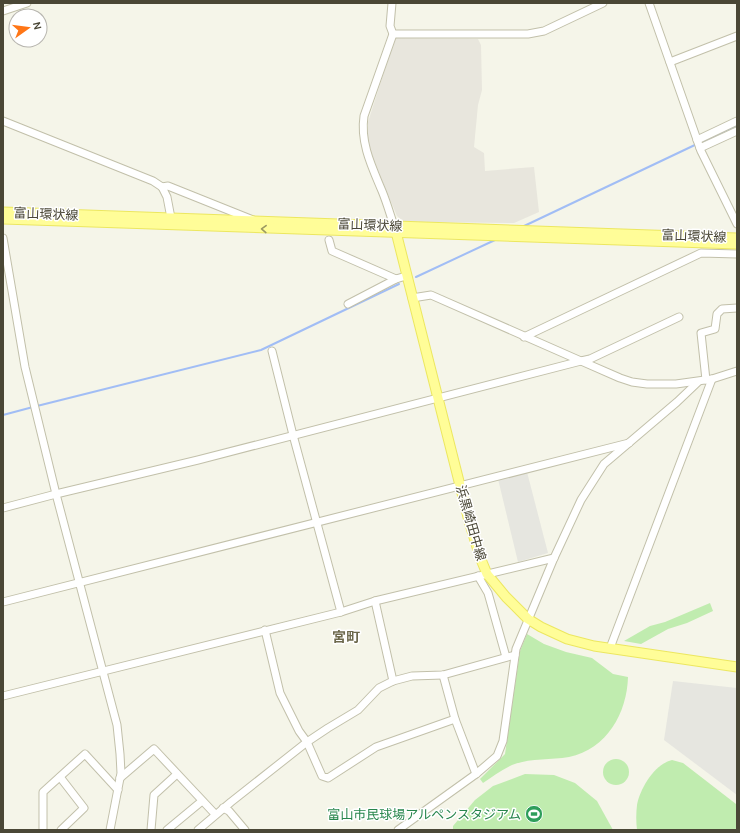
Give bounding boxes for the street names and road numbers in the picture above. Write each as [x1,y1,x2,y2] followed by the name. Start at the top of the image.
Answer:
[13,205,79,223] street label: 富山環状線
[337,216,403,234] street label: 富山環状線
[661,227,727,245] street label: 富山環状線
[453,483,489,563] street label: 浜黒崎田中線

